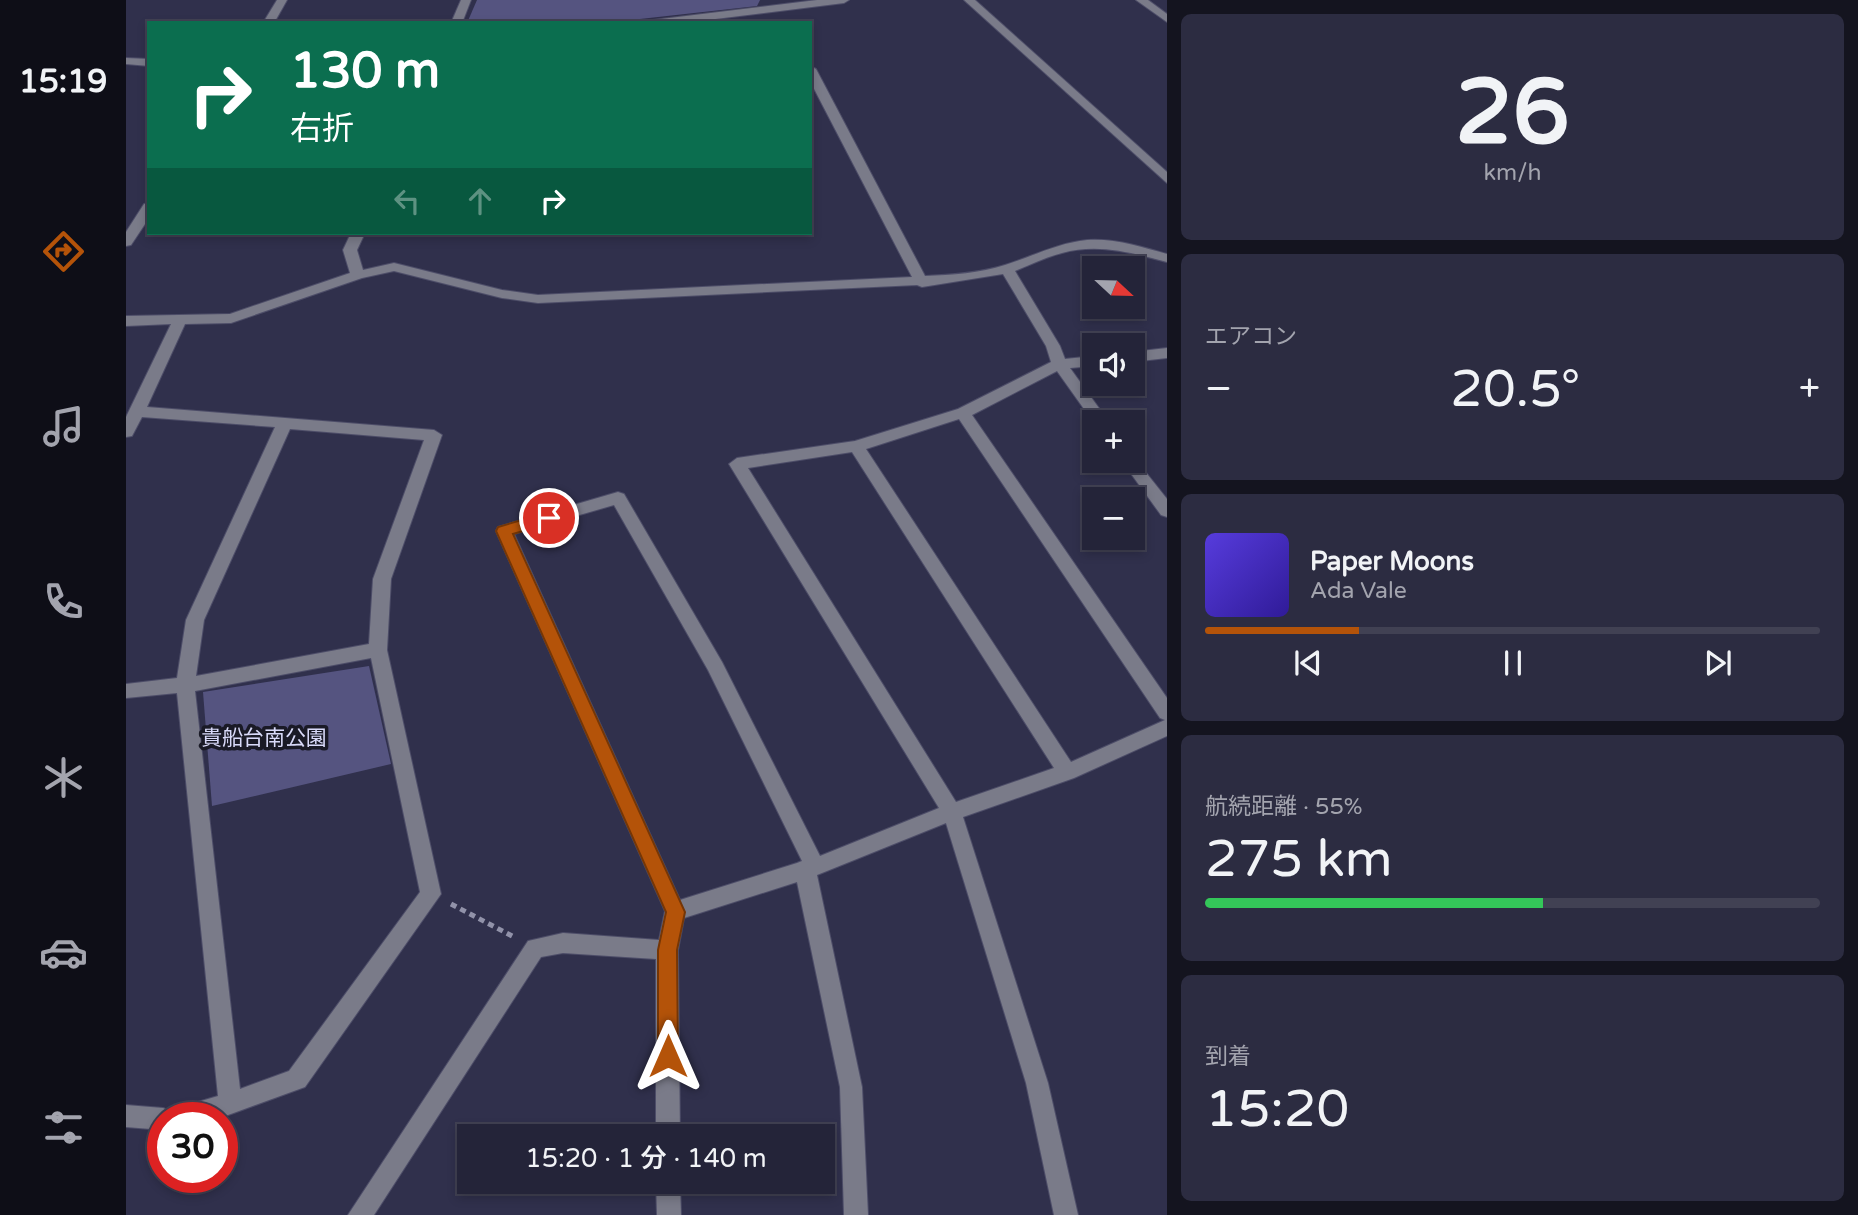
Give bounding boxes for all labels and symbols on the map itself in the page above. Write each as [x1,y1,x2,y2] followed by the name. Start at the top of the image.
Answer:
[1082,256,1144,318] north arrow
[519,488,579,548] pin
[201,726,327,751] park label: 貴船台南公園
[631,1019,705,1093] position arrow
[147,1102,238,1193] speed limit sign: 30

